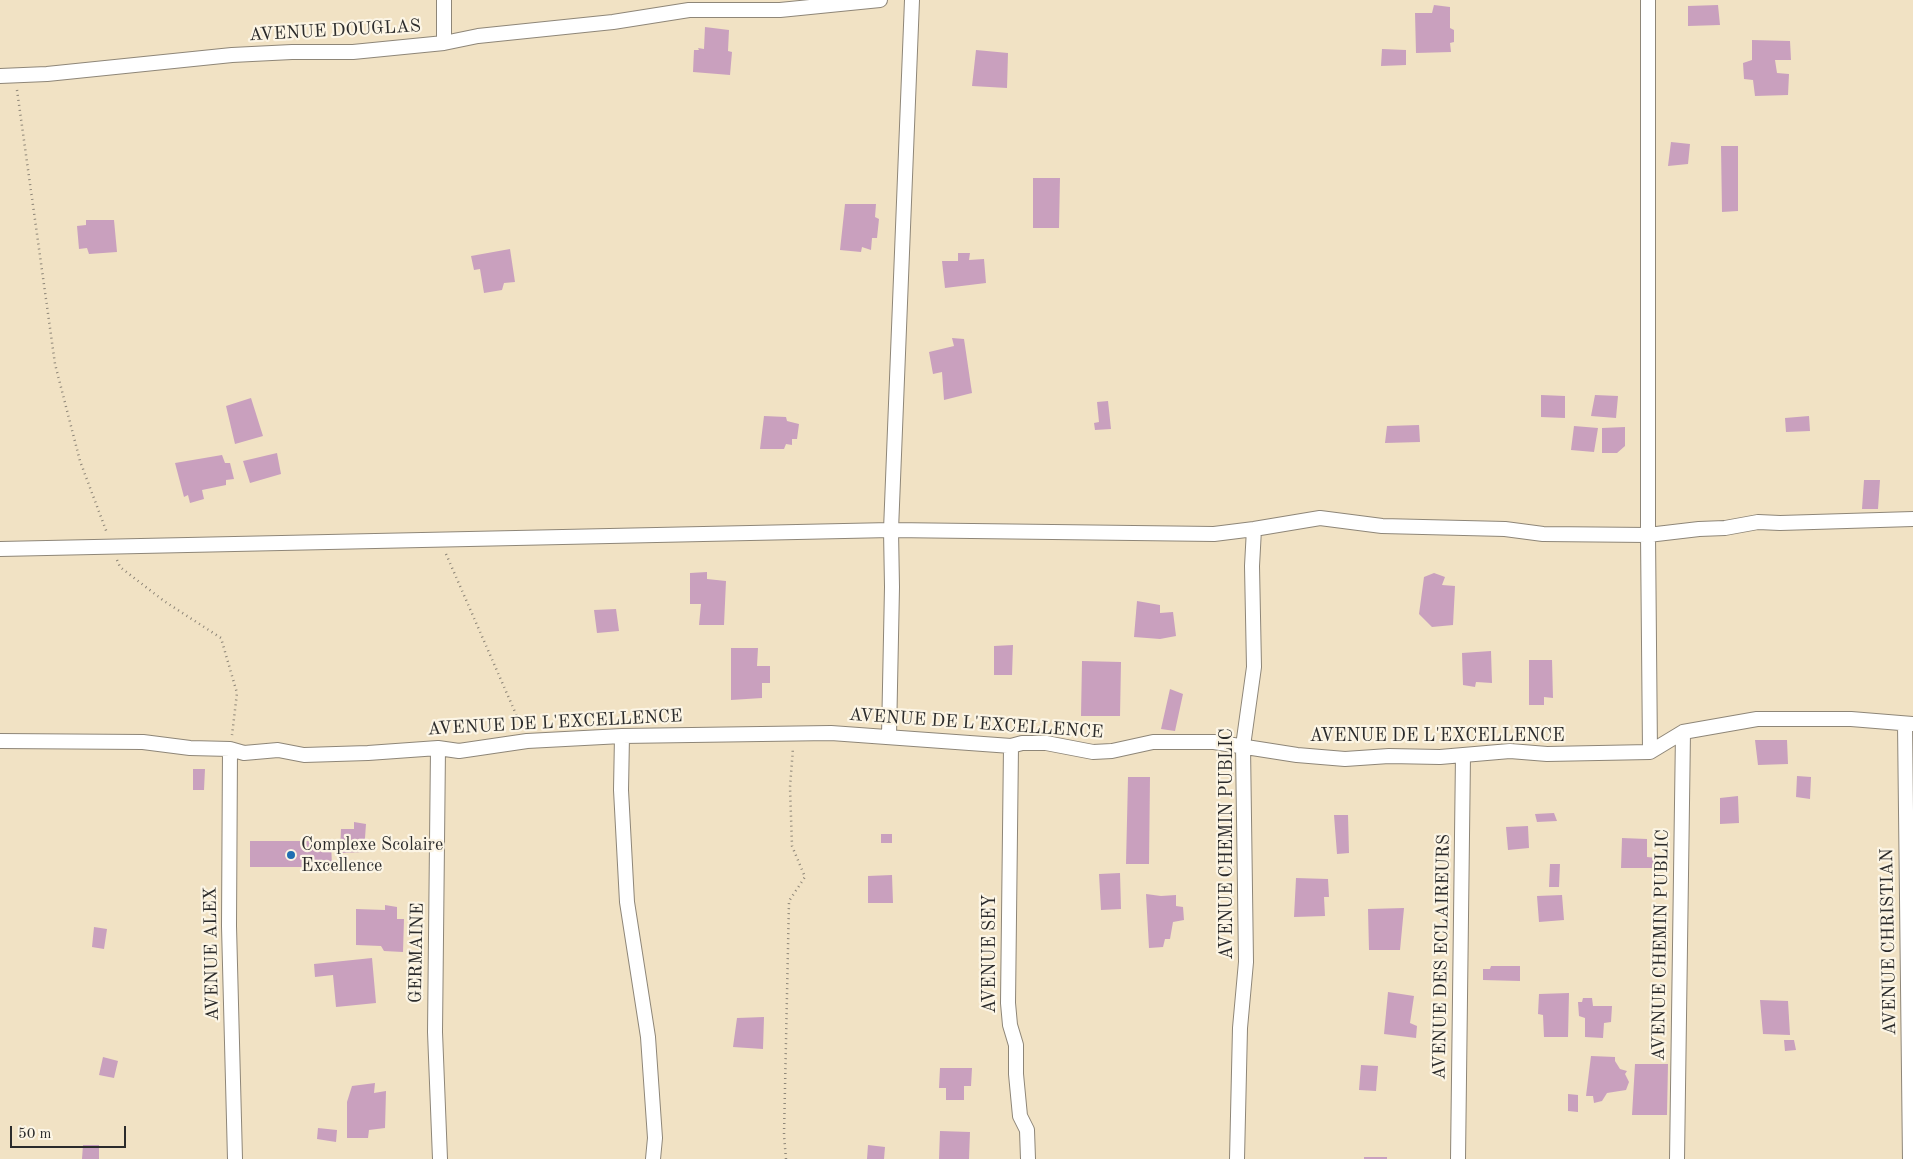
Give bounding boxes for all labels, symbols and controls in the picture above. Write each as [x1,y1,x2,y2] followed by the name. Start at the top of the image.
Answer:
[249,16,421,46] street label: AVENUE DOUGLAS
[848,704,1104,744] street label: AVENUE DE L'EXCELLENCE
[427,706,683,740] street label: AVENUE DE L'EXCELLENCE
[1309,725,1565,747] street label: AVENUE DE L'EXCELLENCE
[1216,728,1238,960] street label: AVENUE CHEMIN PUBLIC
[1648,829,1674,1061] street label: AVENUE CHEMIN PUBLIC
[301,834,443,876] place label: Complexe Scolaire Excellence
[1429,834,1455,1080] street label: AVENUE DES ECLAIREURS
[1877,848,1901,1036] street label: AVENUE CHRISTIAN
[285,849,297,861] marker: Complexe Scolaire Excellence
[200,887,224,1021] street label: AVENUE ALEX
[979,894,1001,1014] street label: AVENUE SEY
[405,903,429,1003] street label: GERMAINE
[12,1116,129,1148] scale bar
[18,1127,52,1142] text: 50 m

